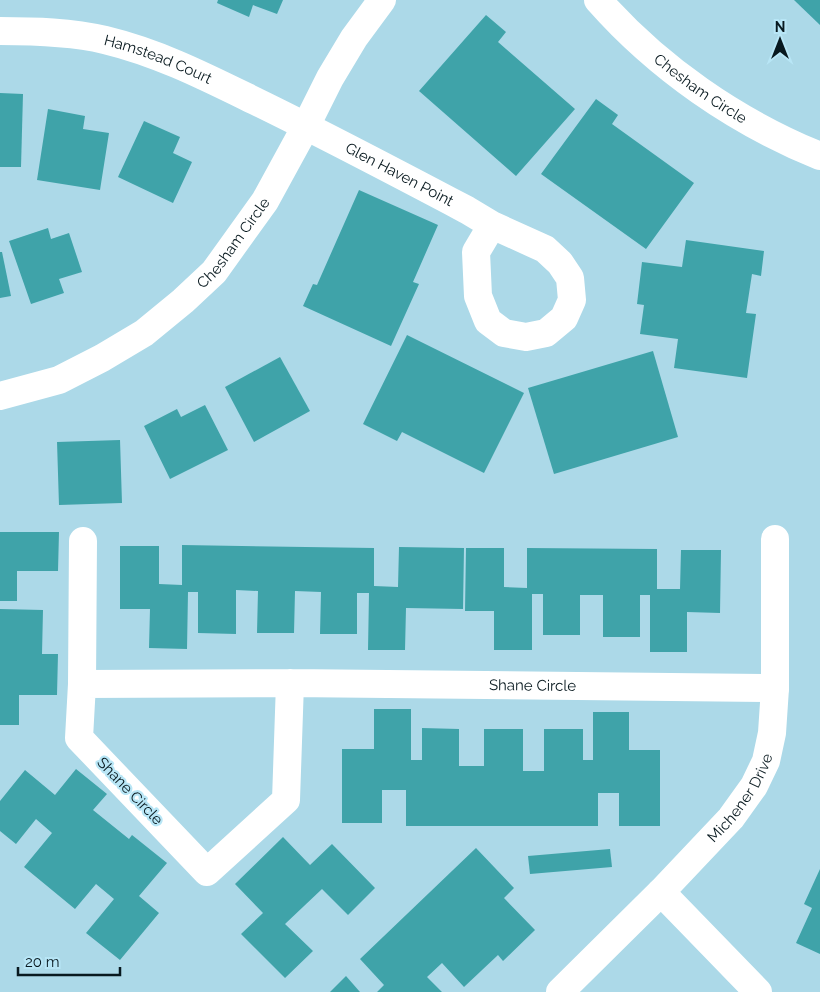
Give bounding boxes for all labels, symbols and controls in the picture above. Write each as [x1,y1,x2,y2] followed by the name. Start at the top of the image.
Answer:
[755,15,805,65] north arrow
[775,19,785,35] text: N
[102,31,215,88] street label: Hamstead Court
[650,50,750,128] street label: Chesham Circle
[342,139,457,210] street label: Glen Haven Point
[193,194,274,292] street label: Chesham Circle
[489,676,577,695] street label: Shane Circle
[704,752,776,846] street label: Michener Drive
[93,753,167,829] street label: Shane Circle
[18,944,120,976] scale bar
[25,953,60,971] text: 20 m

